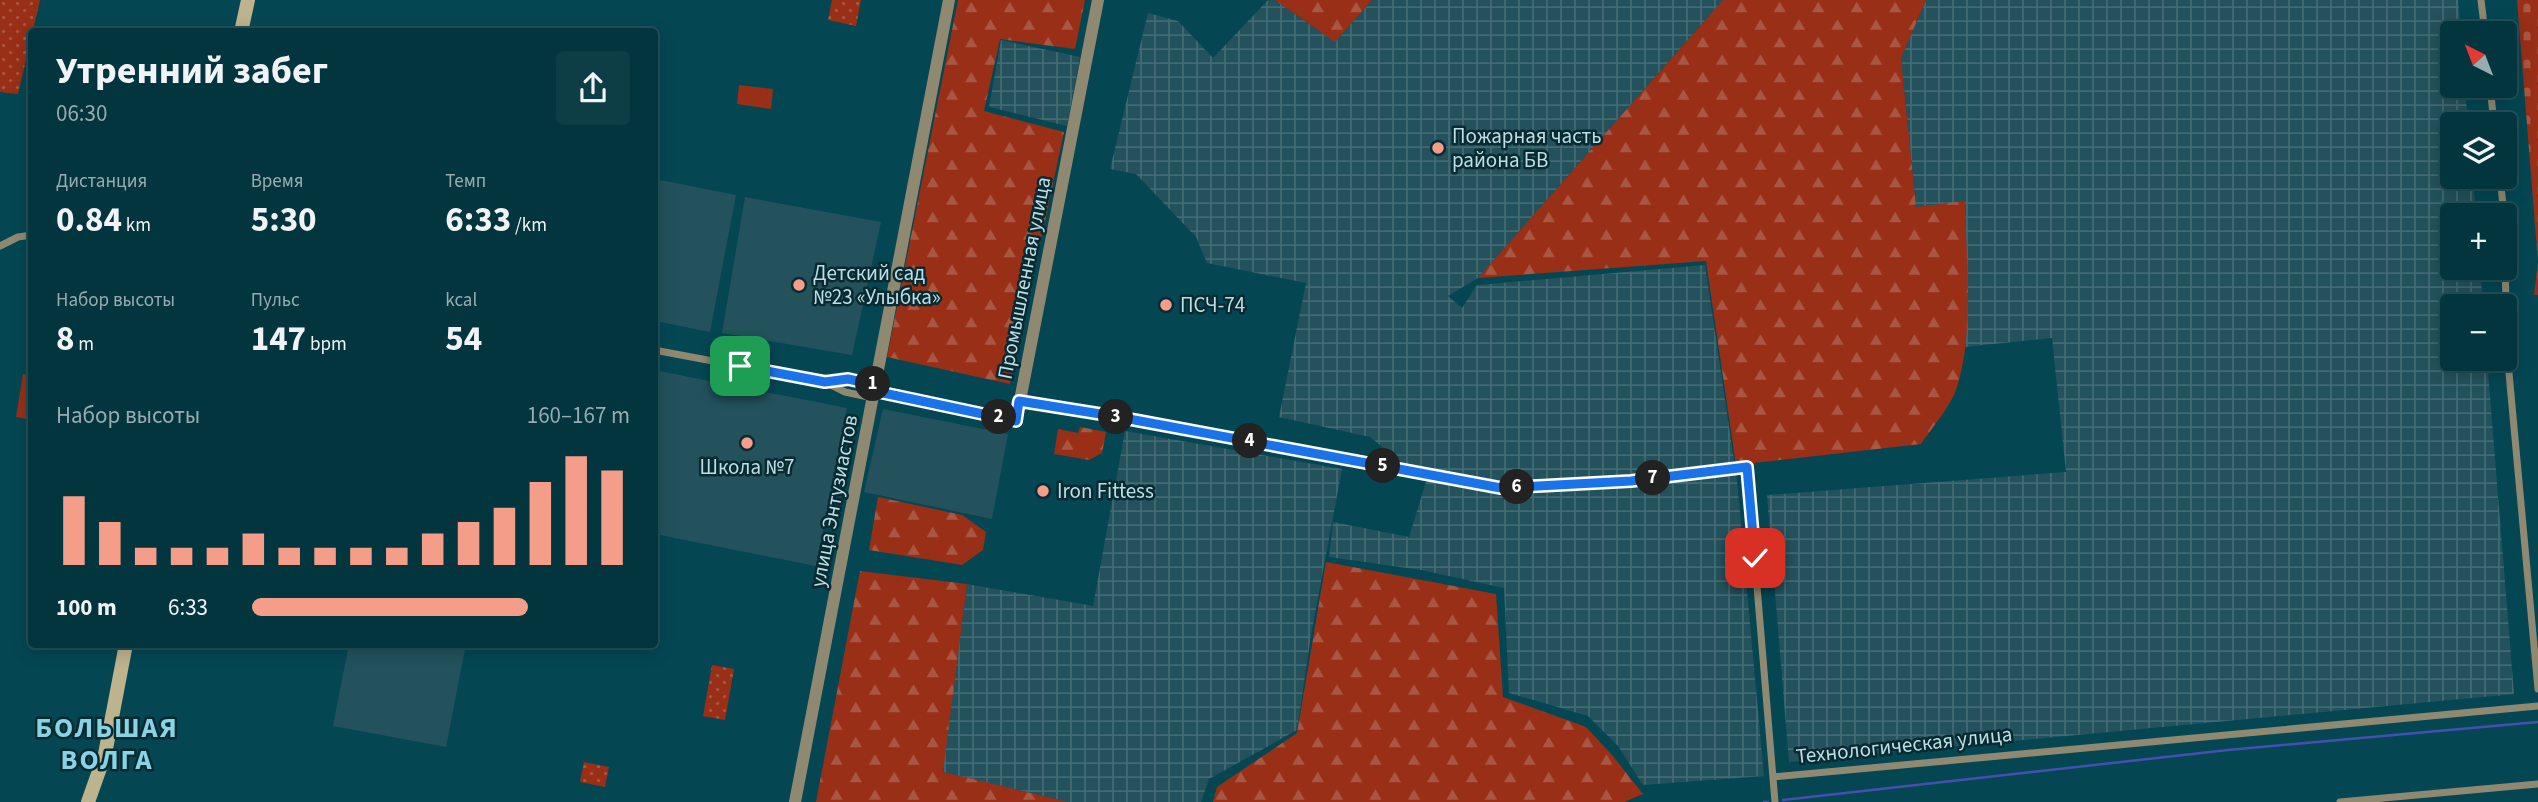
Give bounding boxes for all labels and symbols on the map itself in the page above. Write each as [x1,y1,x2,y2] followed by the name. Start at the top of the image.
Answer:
[2440,21,2516,98] north arrow
[1452,121,1601,175] place label: Пожарная часть района БВ
[1430,140,1446,156] marker: Пожарная часть района БВ
[990,174,1058,382] street label: Промышленная улица
[813,258,941,312] place label: Детский сад №23 «Улыбка»
[791,277,807,293] marker: Детский сад №23 «Улыбка»
[1180,290,1245,320] place label: ПСЧ-74
[1158,297,1174,313] marker: ПСЧ-74
[710,336,770,396] pin
[856,366,890,402] pin: 1
[982,400,1016,434] pin: 2
[1098,400,1134,434] pin: 3
[803,412,865,590] street label: улица Энтузиастов
[1232,424,1268,458] pin: 4
[739,435,755,451] marker: Школа №7
[1366,448,1400,484] pin: 5
[700,452,794,482] place label: Школа №7
[1636,461,1670,496] pin: 7
[1500,470,1534,504] pin: 6
[1057,476,1154,506] place label: Iron Fittess
[1035,483,1051,499] marker: Iron Fittess
[1725,528,1785,588] pin
[35,708,179,780] district label: БОЛЬШАЯ ВОЛГА
[1794,719,2014,771] street label: Технологическая улица

